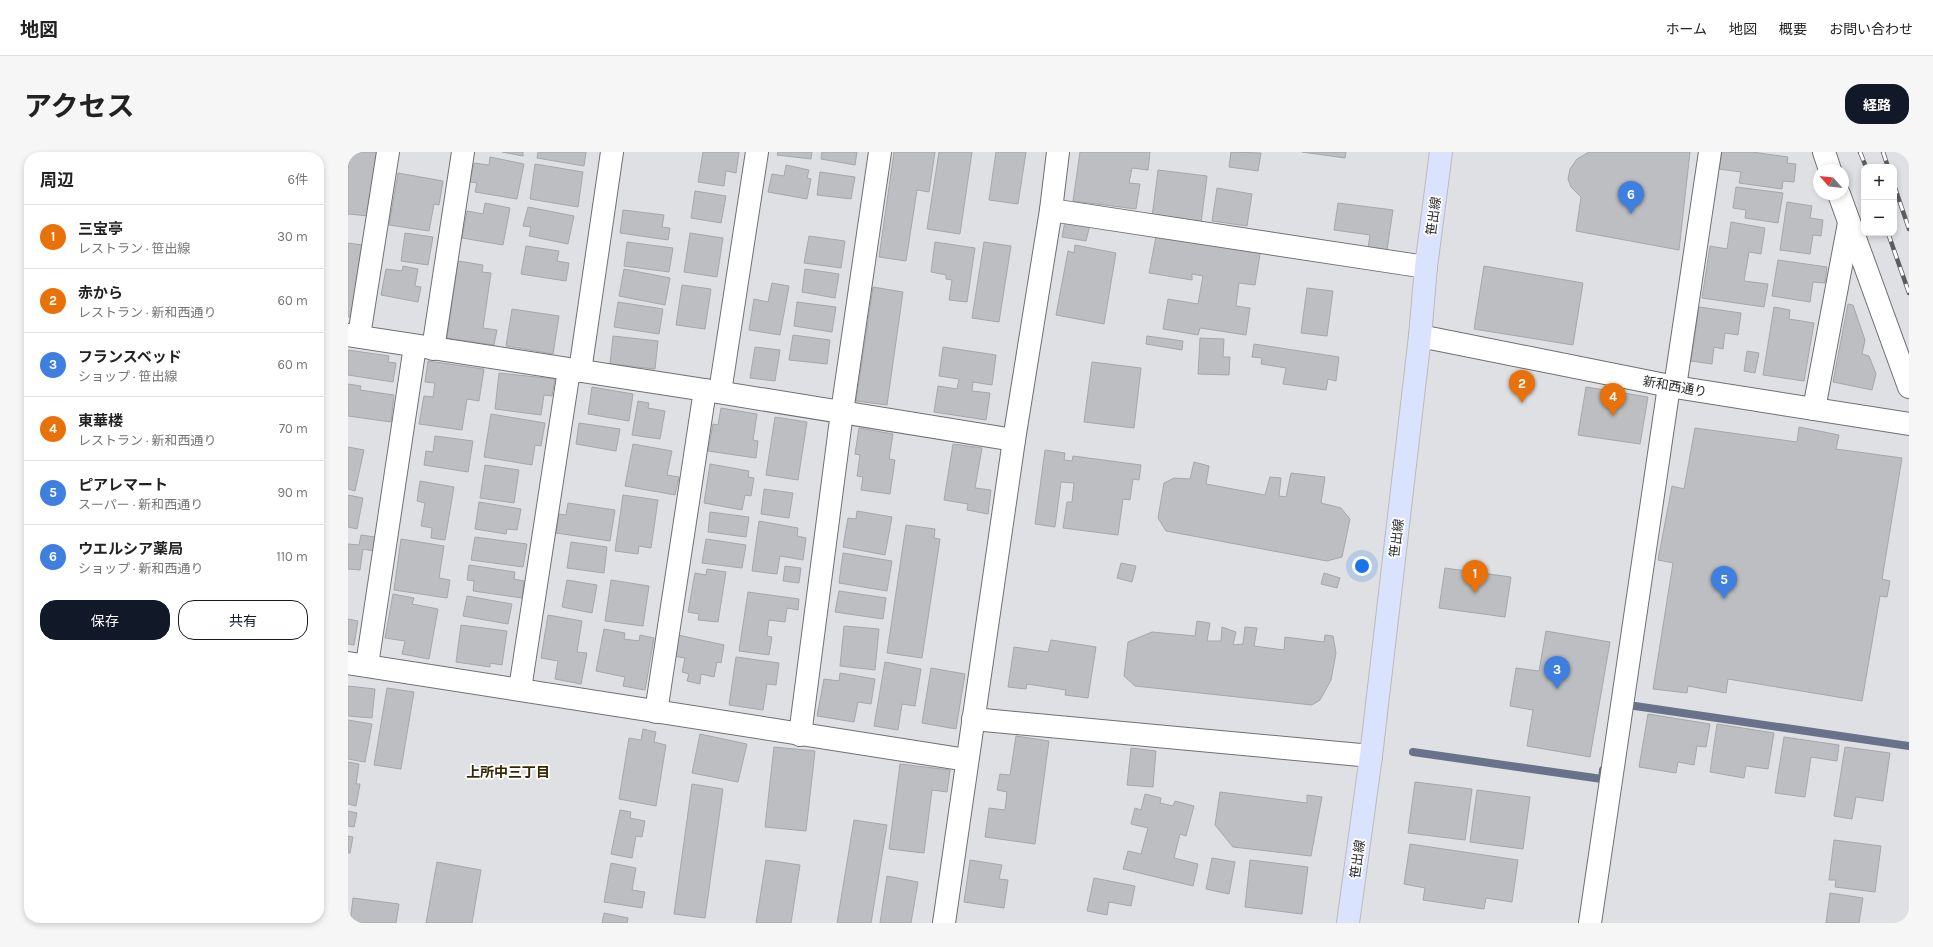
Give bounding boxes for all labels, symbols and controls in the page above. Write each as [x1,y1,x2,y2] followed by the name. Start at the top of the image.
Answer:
[20,19,58,41] text: 地図
[1665,21,1707,38] text: ホーム
[1729,21,1757,38] text: 地図
[1779,21,1807,38] text: 概要
[1829,21,1913,38] text: お問い合わせ
[1845,84,1909,124] button: 経路
[24,90,135,123] text: アクセス
[1813,164,1849,200] north arrow
[1861,164,1897,236] map controls
[1861,164,1897,200] button: +
[40,170,74,190] text: 周辺
[288,172,308,187] text: 6件
[1618,181,1644,214] pin: 6
[1423,196,1444,236] street label: 笹出線
[1861,200,1897,236] button: −
[78,220,123,238] text: 三宝亭
[51,229,55,244] text: 1
[277,229,308,244] text: 30 m
[78,241,191,256] text: レストラン · 笹出線
[78,284,123,302] text: 赤から
[49,293,57,308] text: 2
[278,293,308,308] text: 60 m
[78,305,217,320] text: レストラン · 新和西通り
[78,348,182,366] text: フランスベッド
[49,357,57,372] text: 3
[278,357,308,372] text: 60 m
[78,369,178,384] text: ショップ · 笹出線
[1509,370,1535,403] pin: 2
[1642,373,1708,400] street label: 新和西通り
[1600,383,1626,416] pin: 4
[78,412,123,430] text: 東華楼
[49,421,57,436] text: 4
[279,421,308,436] text: 70 m
[78,433,217,448] text: レストラン · 新和西通り
[78,476,168,494] text: ピアレマート
[49,485,57,500] text: 5
[277,485,308,500] text: 90 m
[78,497,203,512] text: スーパー · 新和西通り
[1387,518,1406,558] street label: 笹出線
[78,540,183,558] text: ウエルシア薬局
[49,549,57,564] text: 6
[276,549,308,564] text: 110 m
[1352,556,1372,576] your location
[1462,560,1488,593] pin: 1
[78,561,204,576] text: ショップ · 新和西通り
[1711,566,1737,599] pin: 5
[40,600,170,640] button: 保存
[178,600,308,640] button: 共有
[1544,656,1570,689] pin: 3
[466,764,550,781] district label: 上所中三丁目
[1347,839,1368,879] street label: 笹出線

